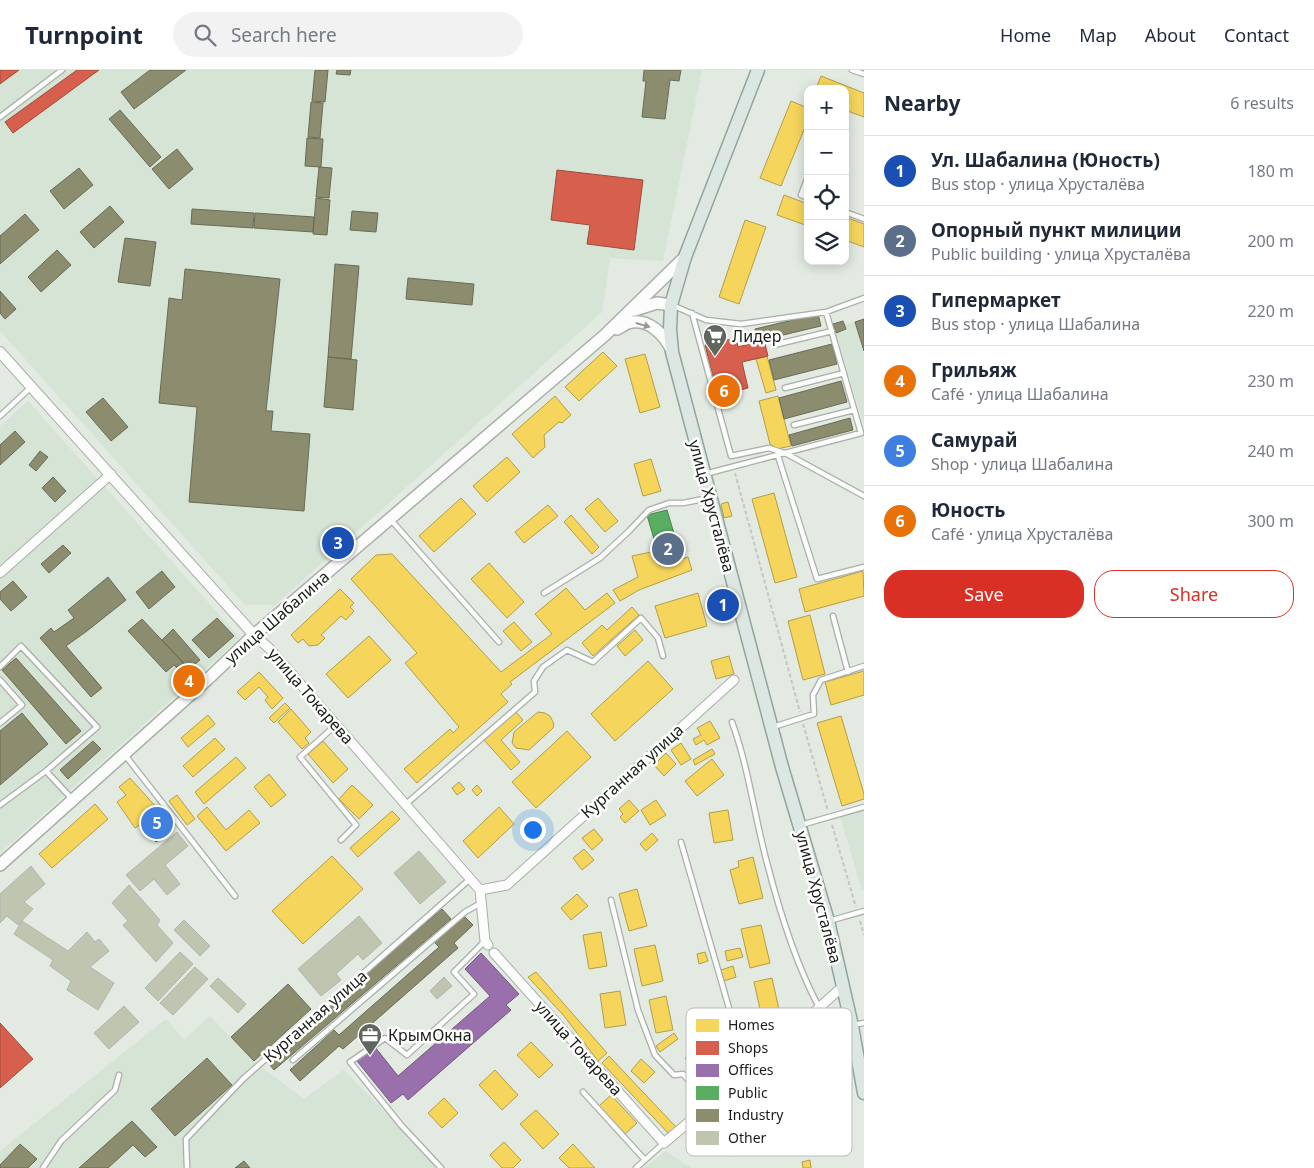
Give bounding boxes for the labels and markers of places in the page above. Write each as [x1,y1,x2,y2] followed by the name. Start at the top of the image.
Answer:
[702,323,728,357] supermarket icon: Лидер
[732,325,781,347] place label: Лидер
[708,372,740,410] pin: 6
[322,524,354,562] pin: 3
[652,530,684,568] pin: 2
[707,586,739,624] pin: 1
[173,662,205,700] pin: 4
[141,804,173,842] pin: 5
[357,1022,383,1056] office icon: КрымОкна
[388,1024,472,1046] place label: КрымОкна

